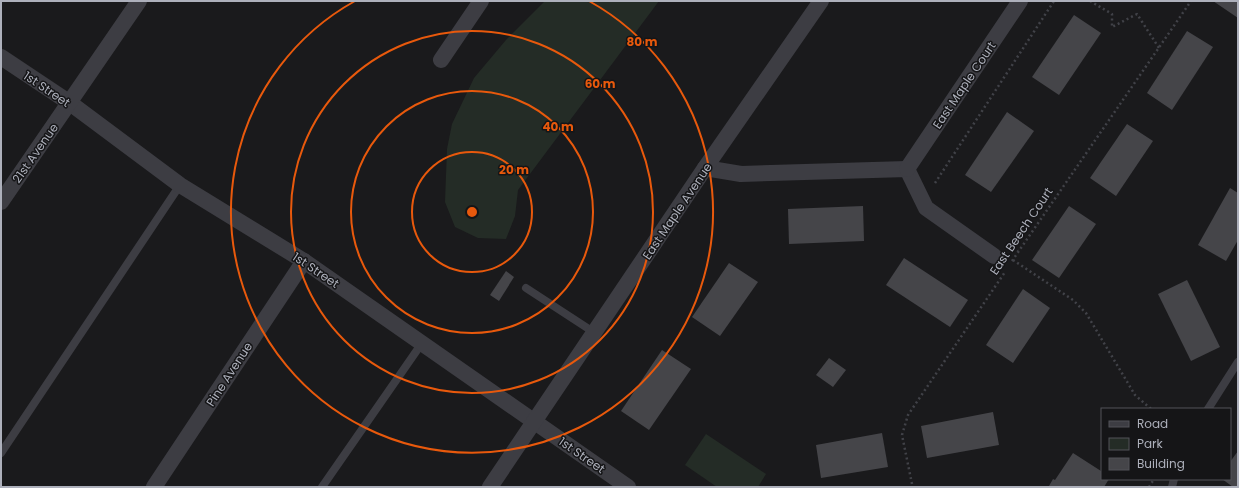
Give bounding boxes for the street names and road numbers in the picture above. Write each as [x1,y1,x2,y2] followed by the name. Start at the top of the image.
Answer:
[929,38,999,132] street label: East Maple Court
[20,67,74,111] street label: 1st Street
[8,120,62,186] street label: 21st Avenue
[638,159,716,263] street label: East Maple Avenue
[985,184,1057,278] street label: East Beech Court
[289,248,343,292] street label: 1st Street
[202,339,256,409] street label: Pine Avenue
[555,433,609,477] street label: 1st Street

